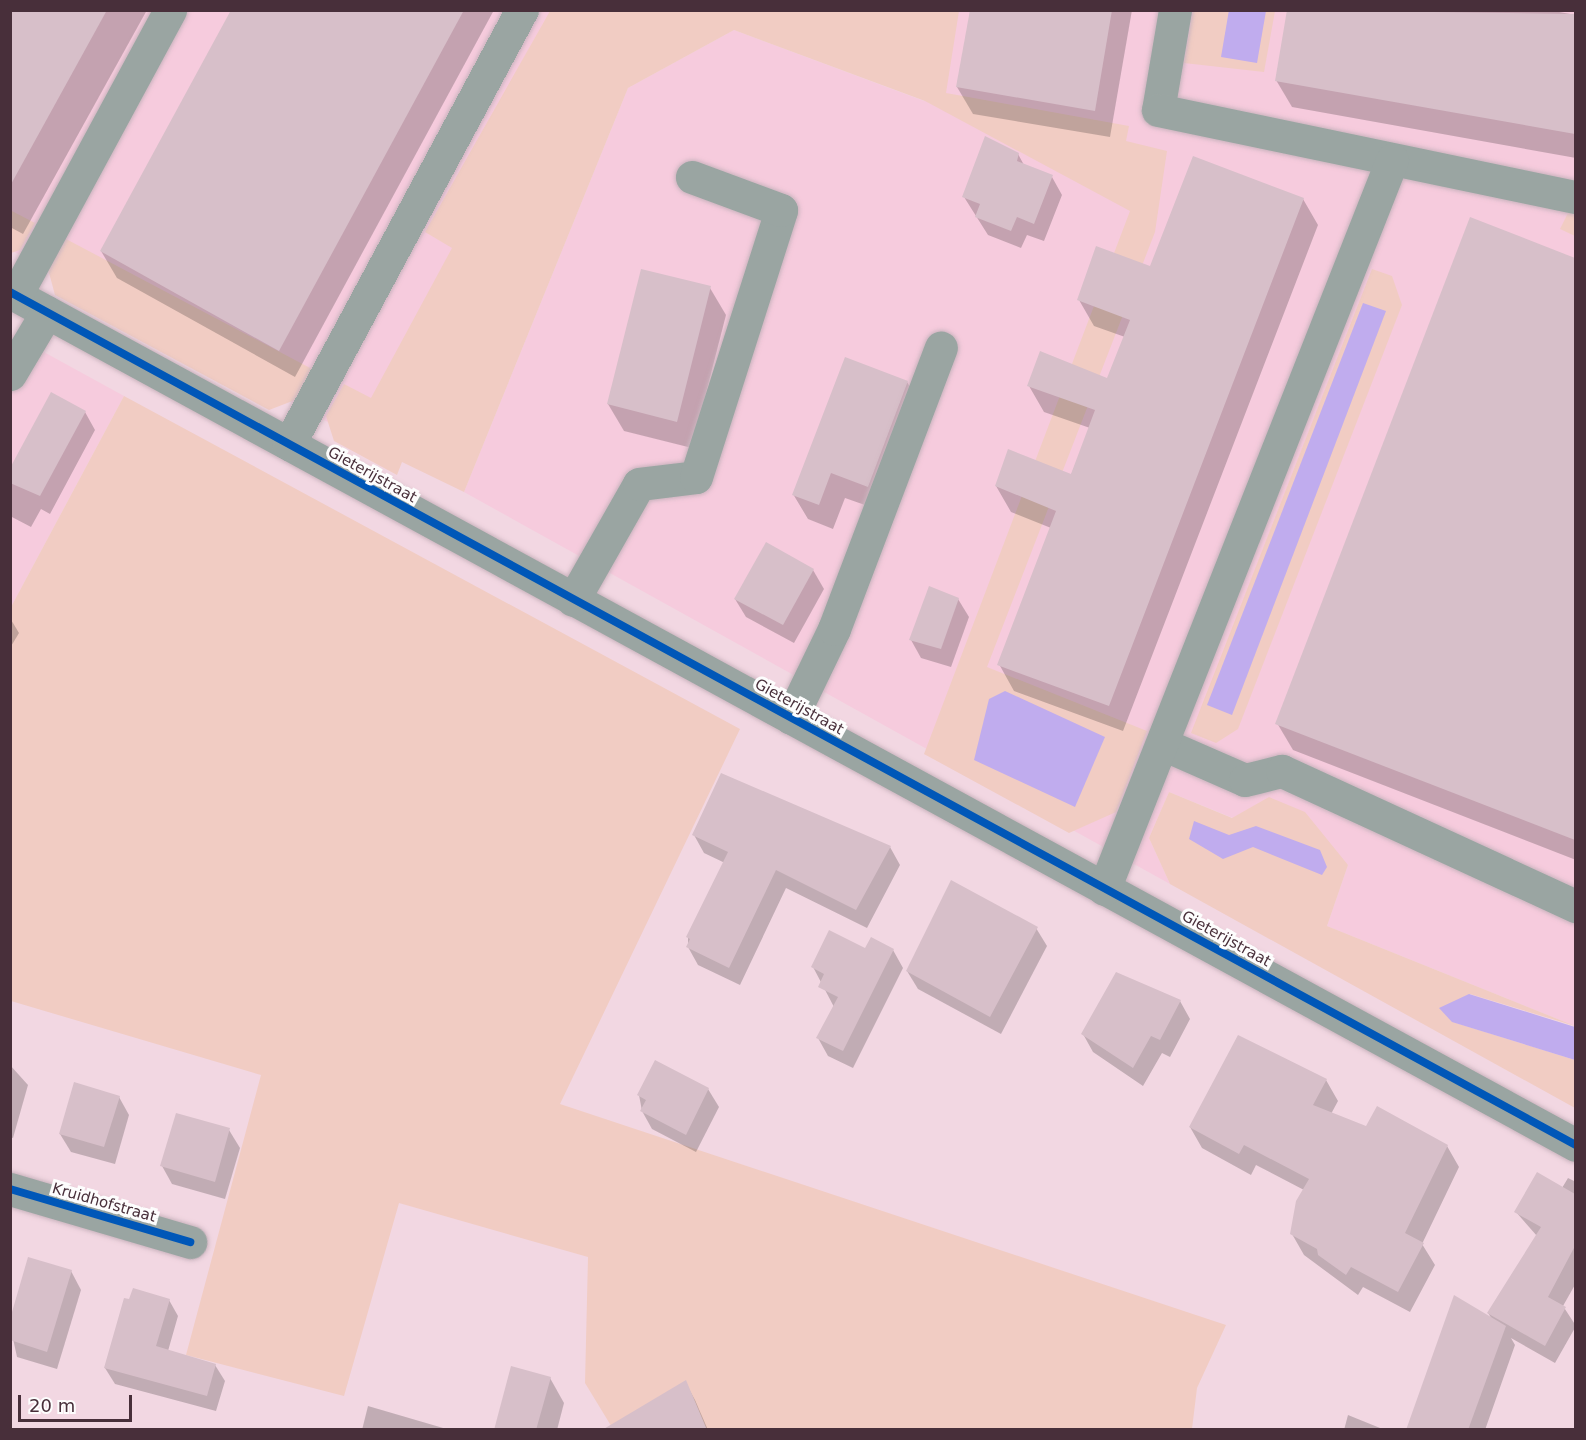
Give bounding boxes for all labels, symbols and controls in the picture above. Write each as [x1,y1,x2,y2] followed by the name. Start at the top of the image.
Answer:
[324,443,420,507] street label: Gieterijstraat
[751,675,847,739] street label: Gieterijstraat
[1178,907,1274,971] street label: Gieterijstraat
[50,1180,158,1226] street label: Kruidhofstraat
[21,1383,135,1421] scale bar
[29,1395,75,1416] text: 20 m

